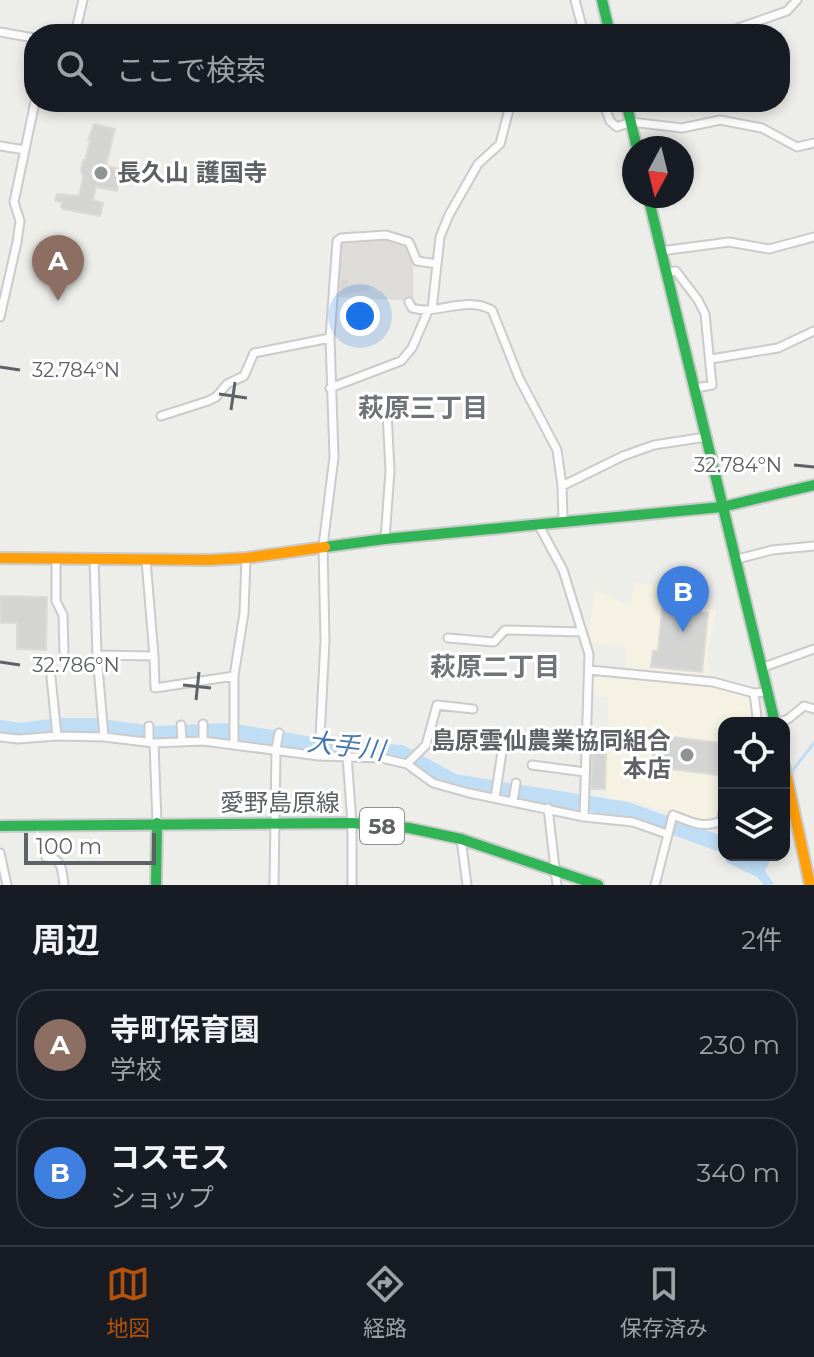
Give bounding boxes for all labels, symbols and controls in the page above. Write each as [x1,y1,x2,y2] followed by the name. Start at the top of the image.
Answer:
[24,24,790,112] search box
[52,46,96,90] icon: search
[116,52,266,89] text: ここで検索
[622,136,694,208] north arrow
[117,158,268,187] place label: 長久山 護国寺
[92,164,110,182] marker: 長久山 護国寺
[32,235,84,301] pin: A
[340,296,380,336] your location
[32,358,120,382] text: 32.784°N
[358,392,488,424] district label: 萩原三丁目
[694,453,782,477] text: 32.784°N
[657,566,709,632] pin: B
[430,651,560,683] district label: 萩原二丁目
[32,653,120,677] text: 32.786°N
[718,717,790,861] map controls
[718,717,790,789] button: locate
[305,725,390,767] water label: 大手川
[431,726,671,783] place label: 島原雲仙農業協同組合 本店
[678,746,696,764] marker: 島原雲仙農業協同組合 本店
[220,788,340,817] street label: 愛野島原線
[718,789,790,861] button: layers
[360,808,404,844] road number: 58
[24,829,156,865] scale bar
[36,833,102,860] text: 100 m
[32,919,100,961] text: 周辺
[741,924,782,956] text: 2件
[110,1011,260,1048] text: 寺町保育園
[50,1029,70,1061] text: A
[699,1029,780,1061] text: 230 m
[110,1054,162,1086] text: 学校
[110,1139,230,1176] text: コスモス
[50,1157,70,1189] text: B
[697,1157,780,1189] text: 340 m
[110,1182,214,1214] text: ショップ
[106,1262,150,1342] tab: 地図
[363,1262,407,1342] tab: 経路
[620,1262,708,1342] tab: 保存済み

